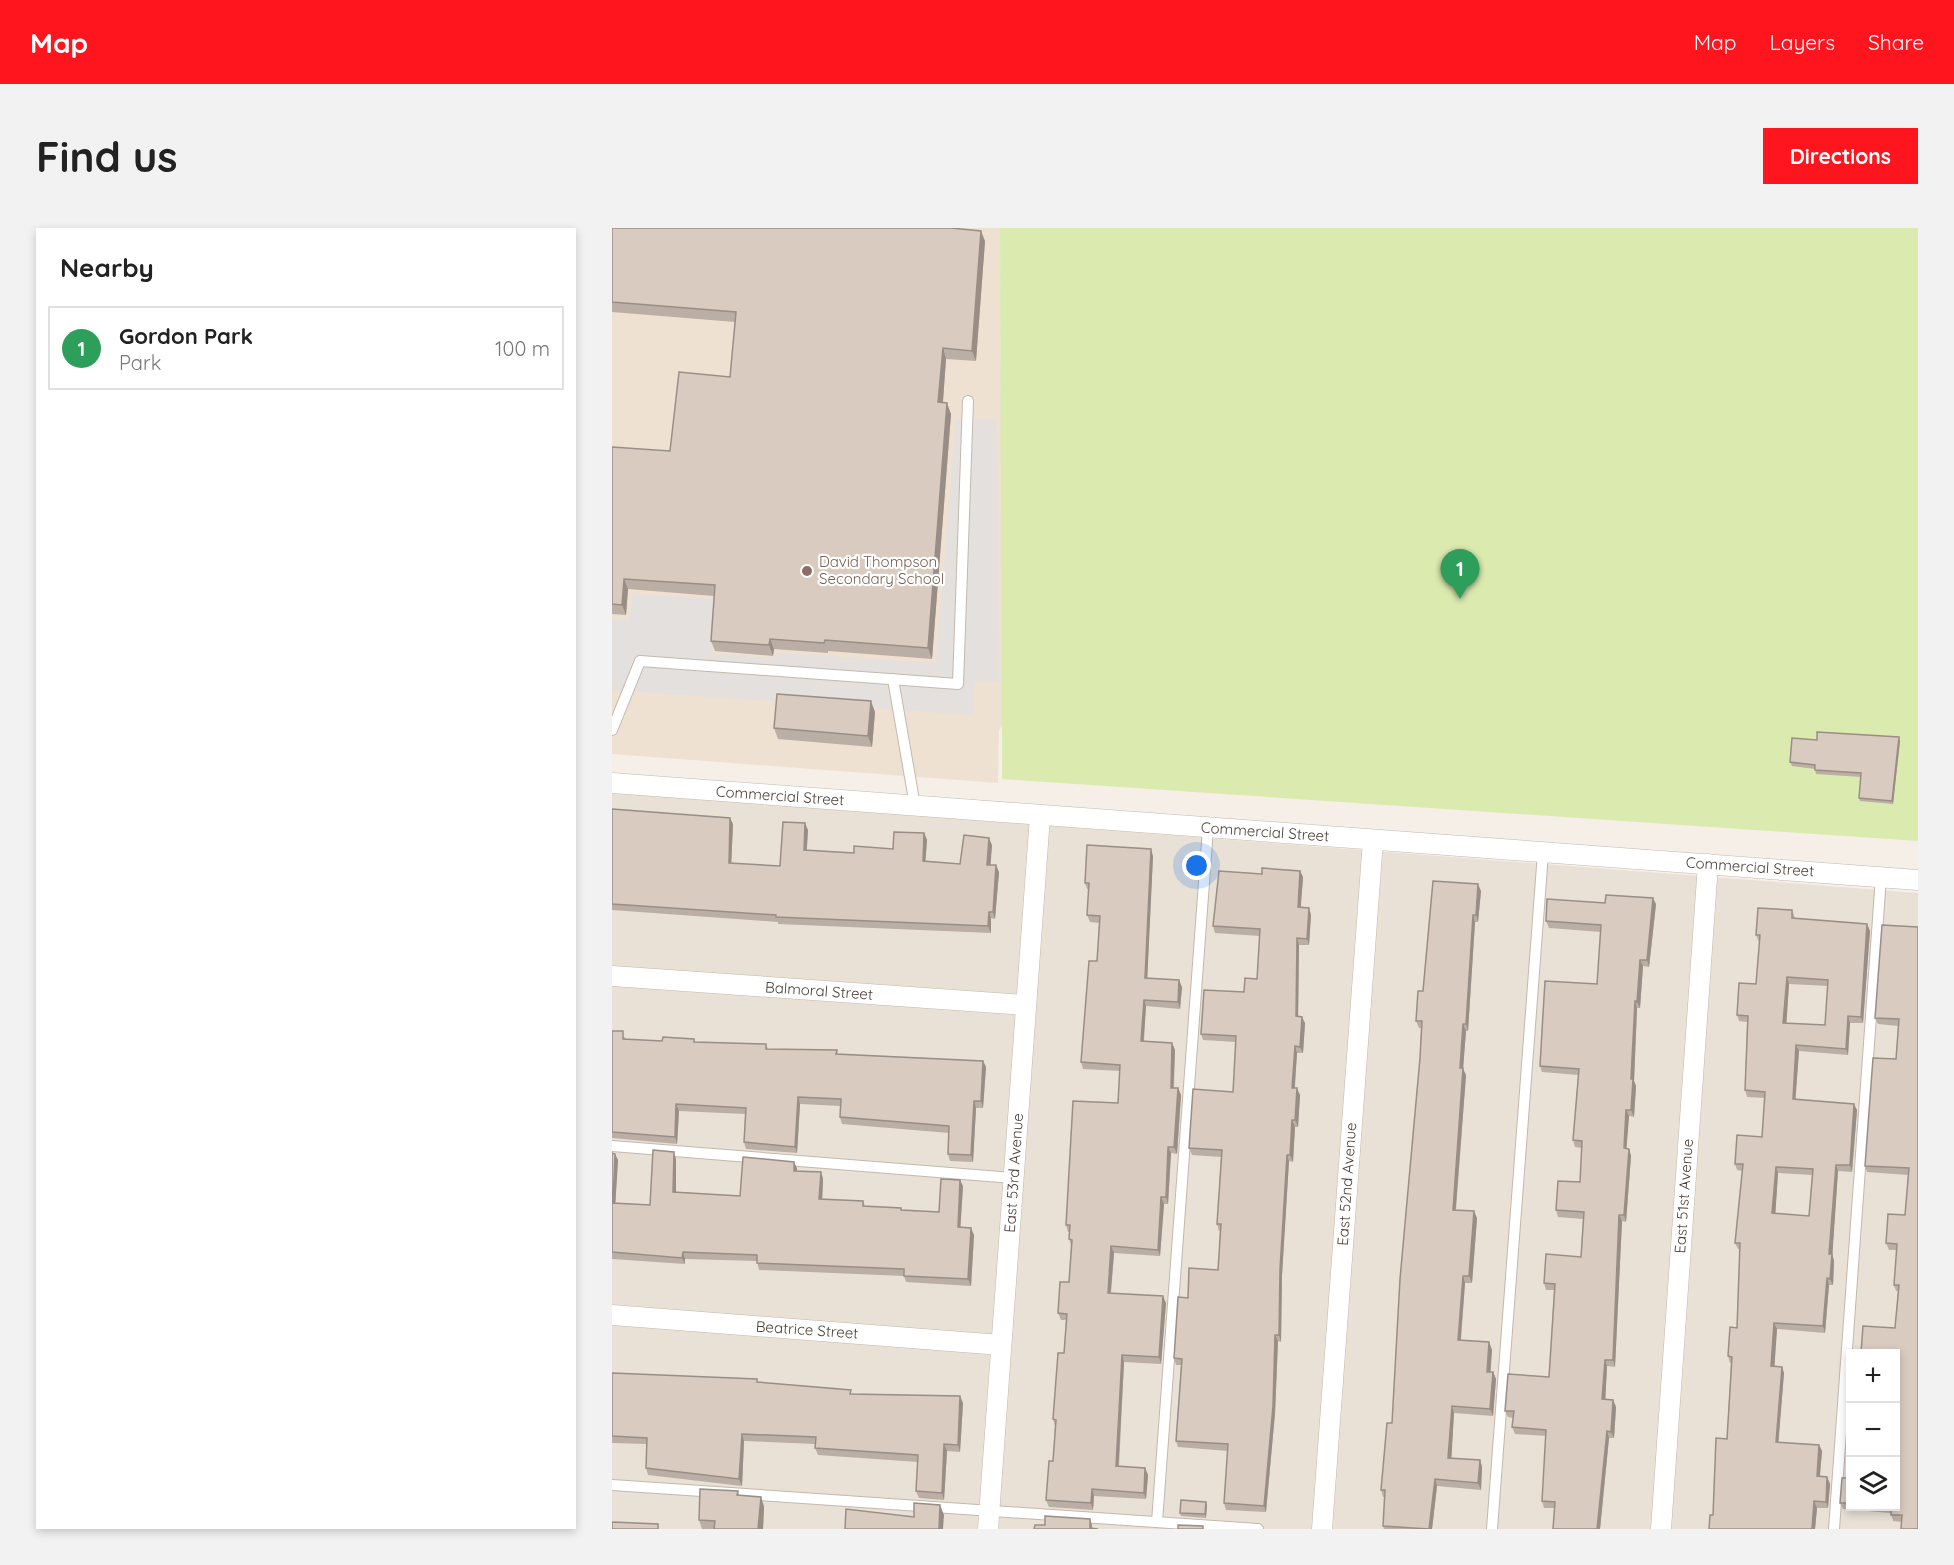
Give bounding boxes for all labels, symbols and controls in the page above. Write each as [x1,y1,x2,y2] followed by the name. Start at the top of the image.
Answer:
[30,25,88,60] text: Map
[1694,29,1737,55] text: Map
[1770,29,1835,55] text: Layers
[1868,29,1924,55] text: Share
[1763,128,1918,184] button: Directions
[36,130,178,183] text: Find us
[60,251,154,284] text: Nearby
[119,322,253,350] text: Gordon Park
[78,336,85,361] text: 1
[495,336,550,361] text: 100 m
[119,350,161,375] text: Park
[1440,550,1480,599] pin: 1
[819,552,944,588] place label: David Thompson Secondary School
[800,564,814,578] marker: David Thompson Secondary School
[715,782,845,809] street label: Commercial Street
[1200,818,1330,845] street label: Commercial Street
[1182,851,1211,880] your location
[1685,853,1815,880] street label: Commercial Street
[764,977,874,1004] street label: Balmoral Street
[1000,1113,1027,1233] street label: East 53rd Avenue
[1333,1122,1360,1246] street label: East 52nd Avenue
[1670,1138,1697,1254] street label: East 51st Avenue
[755,1316,859,1343] street label: Beatrice Street
[1846,1349,1900,1511] map controls
[1846,1349,1900,1403] button: +
[1846,1403,1900,1457] button: −
[1846,1457,1900,1511] button: layers

